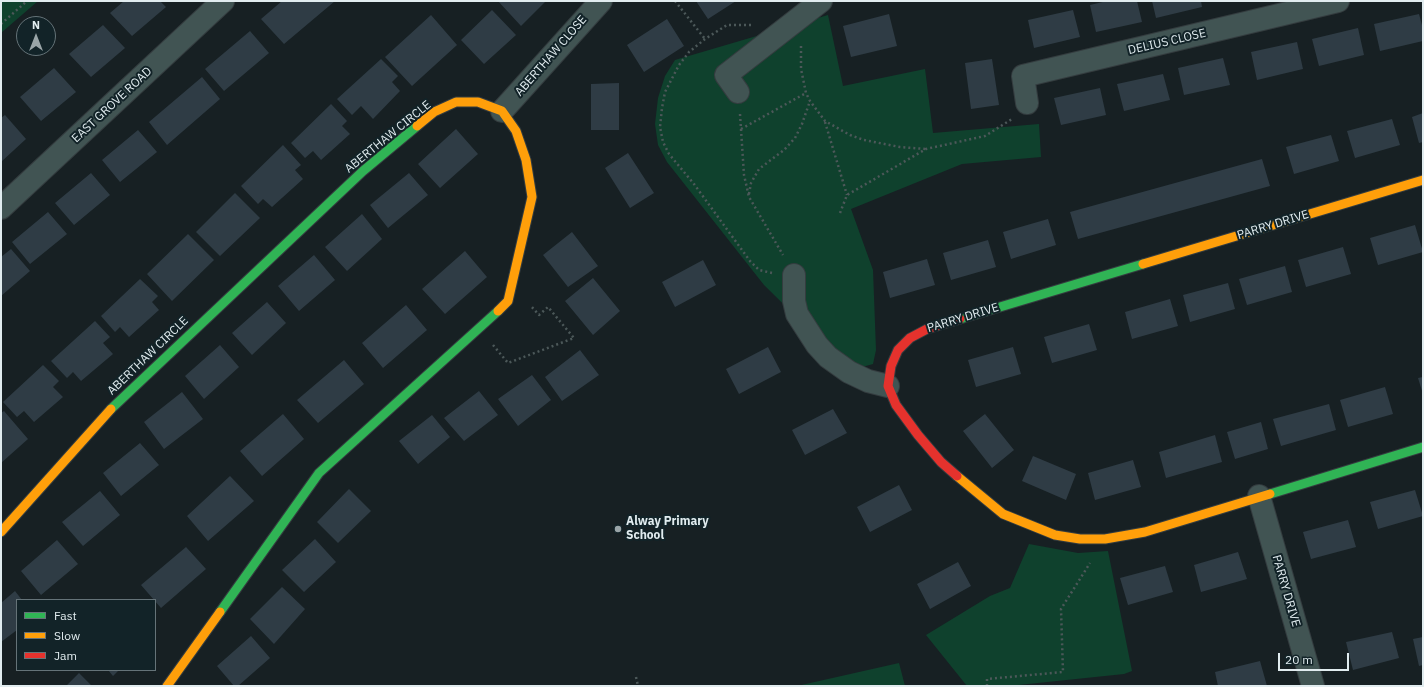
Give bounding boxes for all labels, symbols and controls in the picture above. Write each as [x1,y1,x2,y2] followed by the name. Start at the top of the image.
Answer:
[512,13,590,99] street label: ABERTHAW CLOSE
[16,16,56,56] north arrow
[32,18,40,32] text: N
[1127,26,1207,58] street label: DELIUS CLOSE
[69,64,155,146] street label: EAST GROVE ROAD
[342,98,434,176] street label: ABERTHAW CIRCLE
[1235,207,1311,243] street label: PARRY DRIVE
[925,300,1001,336] street label: PARRY DRIVE
[105,314,191,398] street label: ABERTHAW CIRCLE
[626,515,709,543] place label: Alway Primary School
[613,524,623,534] marker: Alway Primary School
[1269,553,1303,629] street label: PARRY DRIVE
[16,599,156,671] legend
[54,608,77,623] text: Fast
[54,628,80,643] text: Slow
[1280,645,1351,671] scale bar
[54,648,77,663] text: Jam
[1285,652,1313,667] text: 20 m

